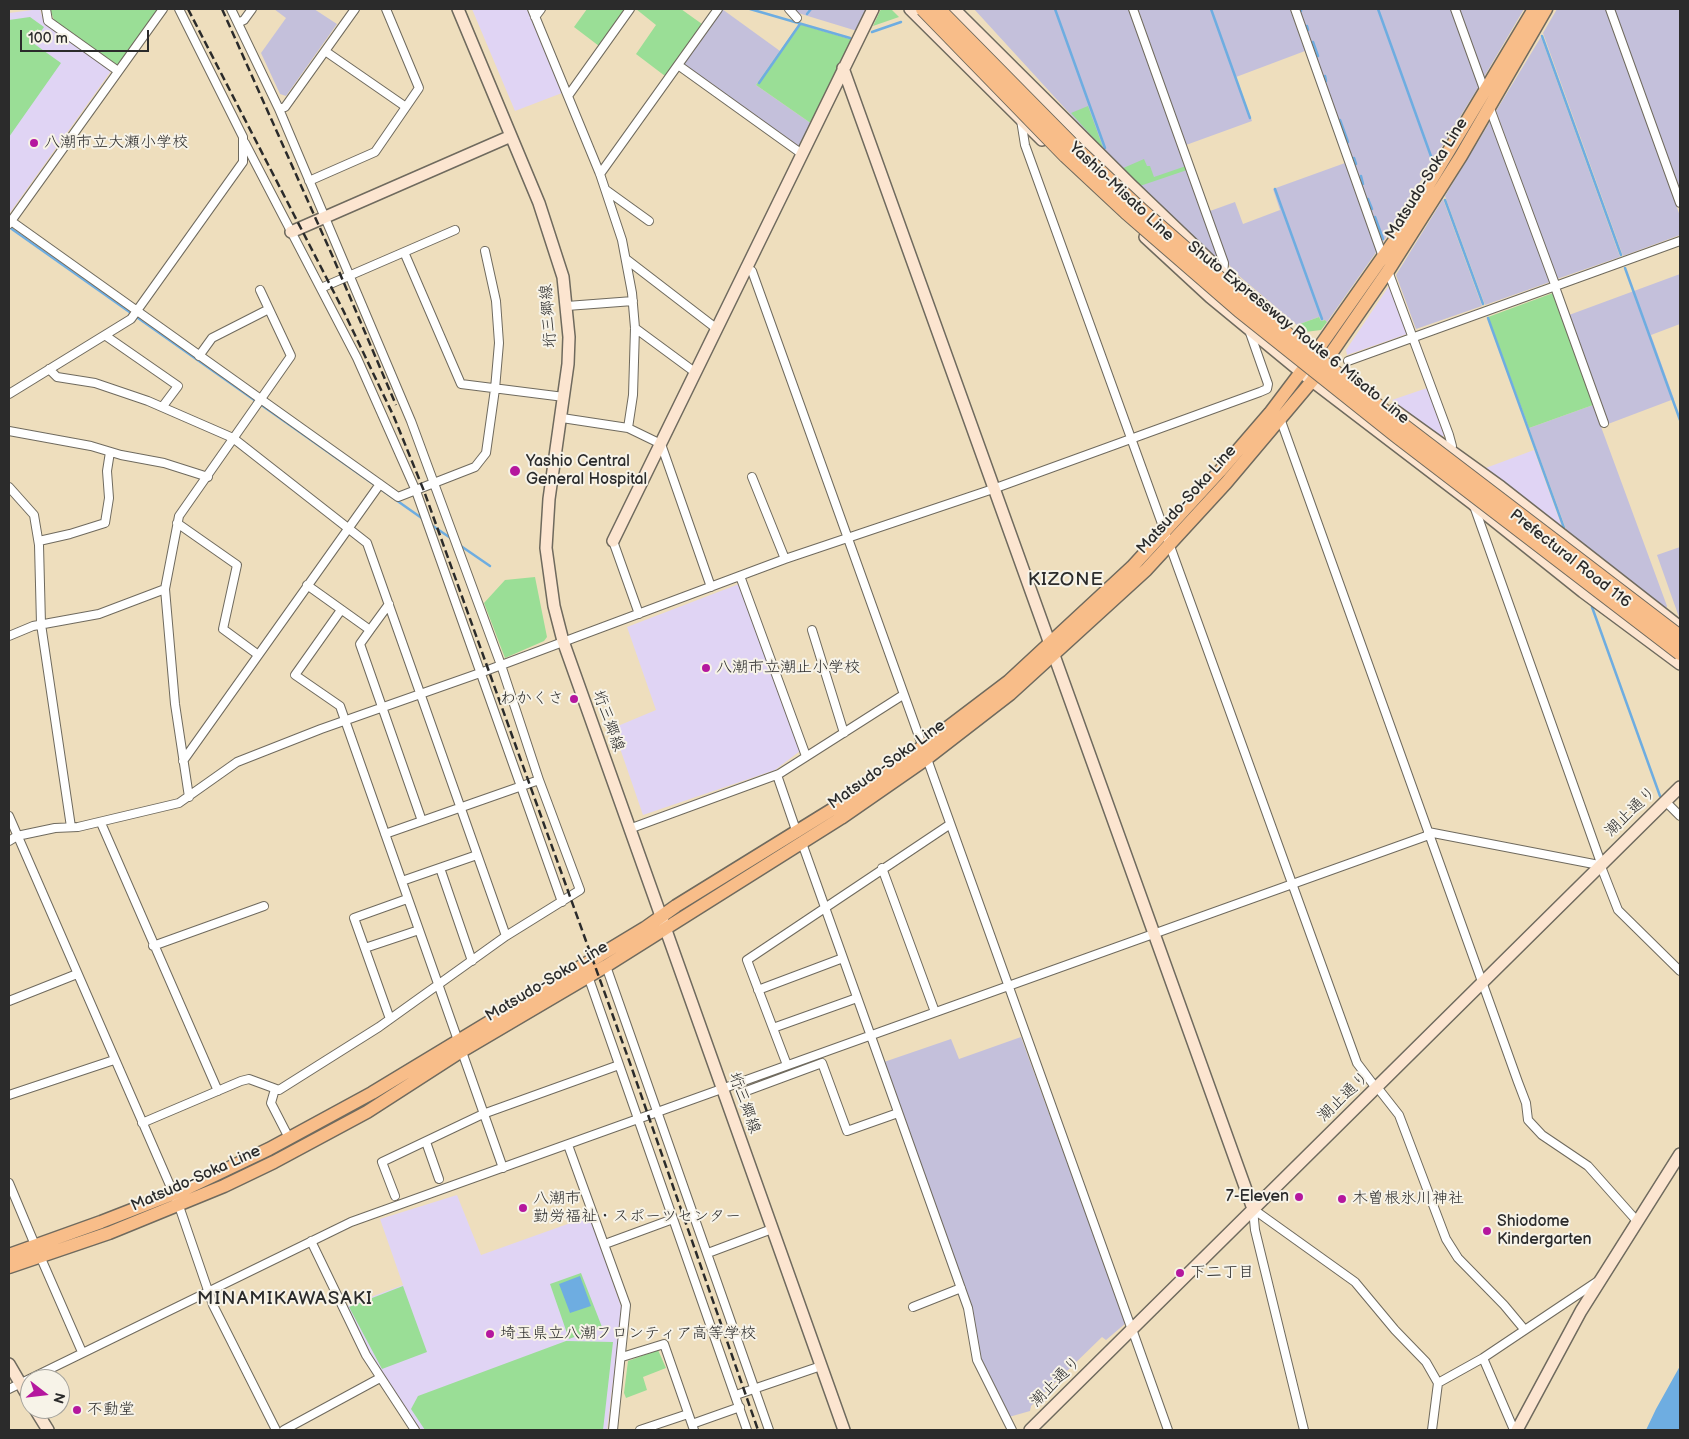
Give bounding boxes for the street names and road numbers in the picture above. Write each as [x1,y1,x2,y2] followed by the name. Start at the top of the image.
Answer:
[1382,115,1472,243] street label: Matsudo-Soka Line
[1065,138,1177,246] street label: Yashio-Misato Line
[1183,237,1413,429] street label: Shuto Expressway Route 6 Misato Line
[537,283,561,349] street label: 垳三郷線
[1133,442,1241,558] street label: Matsudo-Soka Line
[1506,506,1634,612] street label: Prefectural Road 116
[588,688,628,754] street label: 垳三郷線
[825,716,949,814] street label: Matsudo-Soka Line
[1601,783,1661,841] street label: 潮止通り
[482,938,612,1026] street label: Matsudo-Soka Line
[1314,1068,1374,1126] street label: 潮止通り
[724,1070,764,1136] street label: 垳三郷線
[128,1142,264,1216] street label: Matsudo-Soka Line
[1027,1353,1085,1411] street label: 潮止通り

